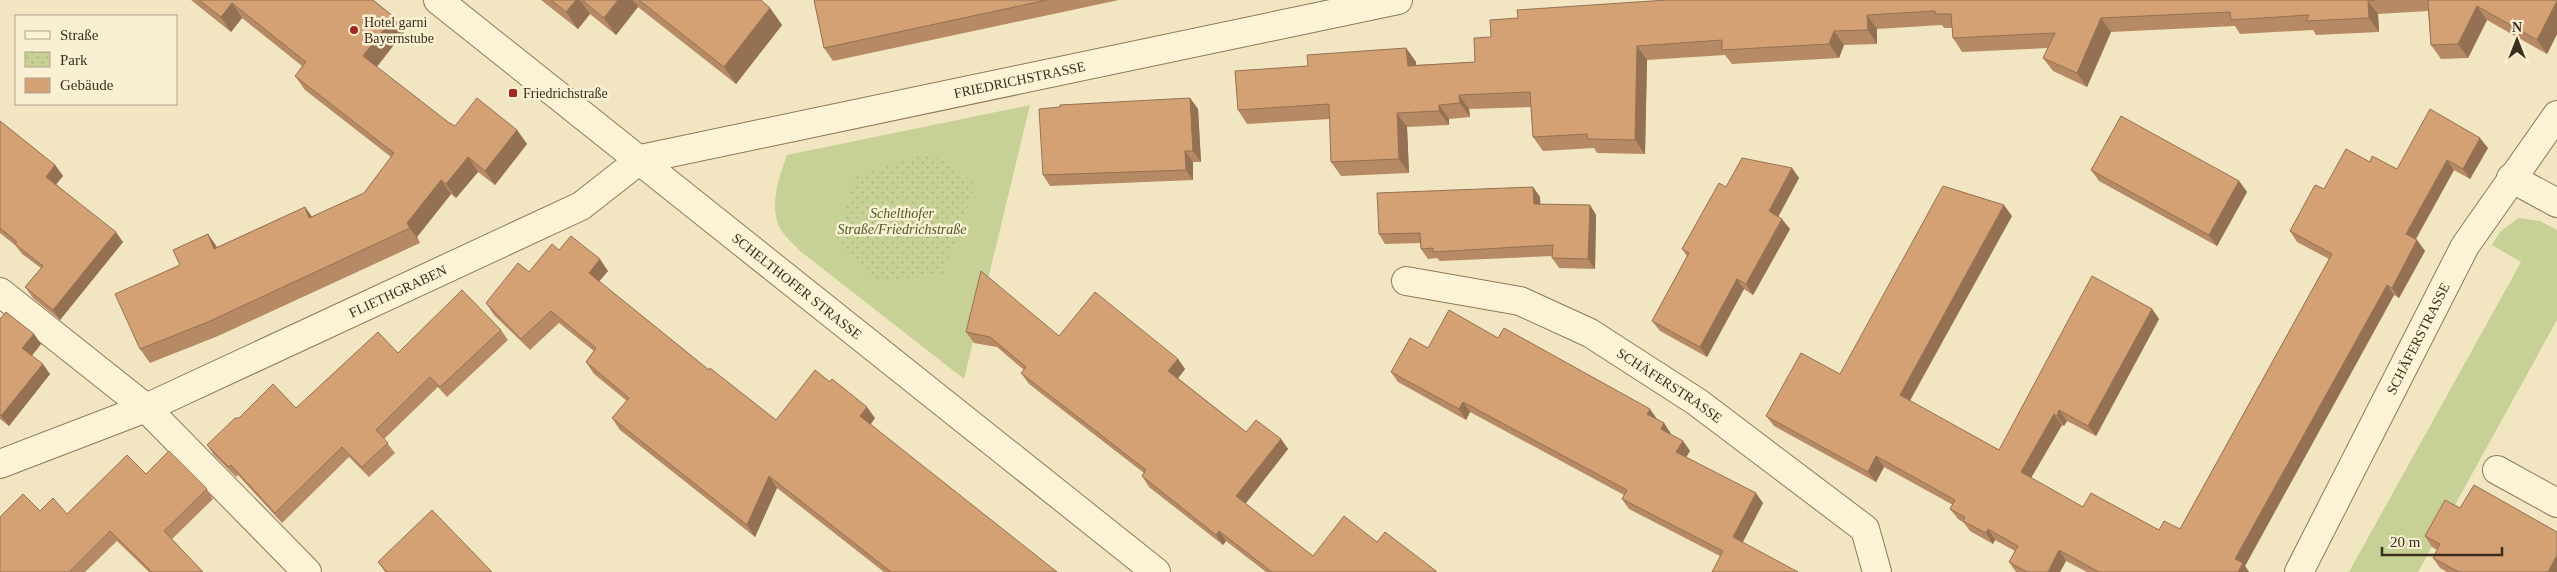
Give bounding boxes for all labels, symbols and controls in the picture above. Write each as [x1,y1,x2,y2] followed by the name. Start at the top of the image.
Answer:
[15,15,178,105] legend
[364,15,434,46] place label: Hotel garni Bayernstube
[2492,15,2542,65] north arrow
[2512,20,2522,35] text: N
[348,24,360,36] marker: Hotel garni Bayernstube
[60,27,99,43] text: Straße
[60,52,88,68] text: Park
[952,58,1087,101] street label: FRIEDRICHSTRASSE
[60,77,114,93] text: Gebäude
[523,86,608,101] place label: Friedrichstraße
[507,87,519,99] marker: Friedrichstraße
[837,206,967,237] park label: Schelthofer Straße/Friedrichstraße
[729,230,865,342] street label: SCHELTHOFER STRASSE
[347,262,449,320] street label: FLIETHGRABEN
[2383,280,2452,397] street label: SCHÄFERSTRASSE
[1614,345,1725,426] street label: SCHÄFERSTRASSE
[2382,524,2502,556] scale bar
[2390,534,2421,550] text: 20 m

